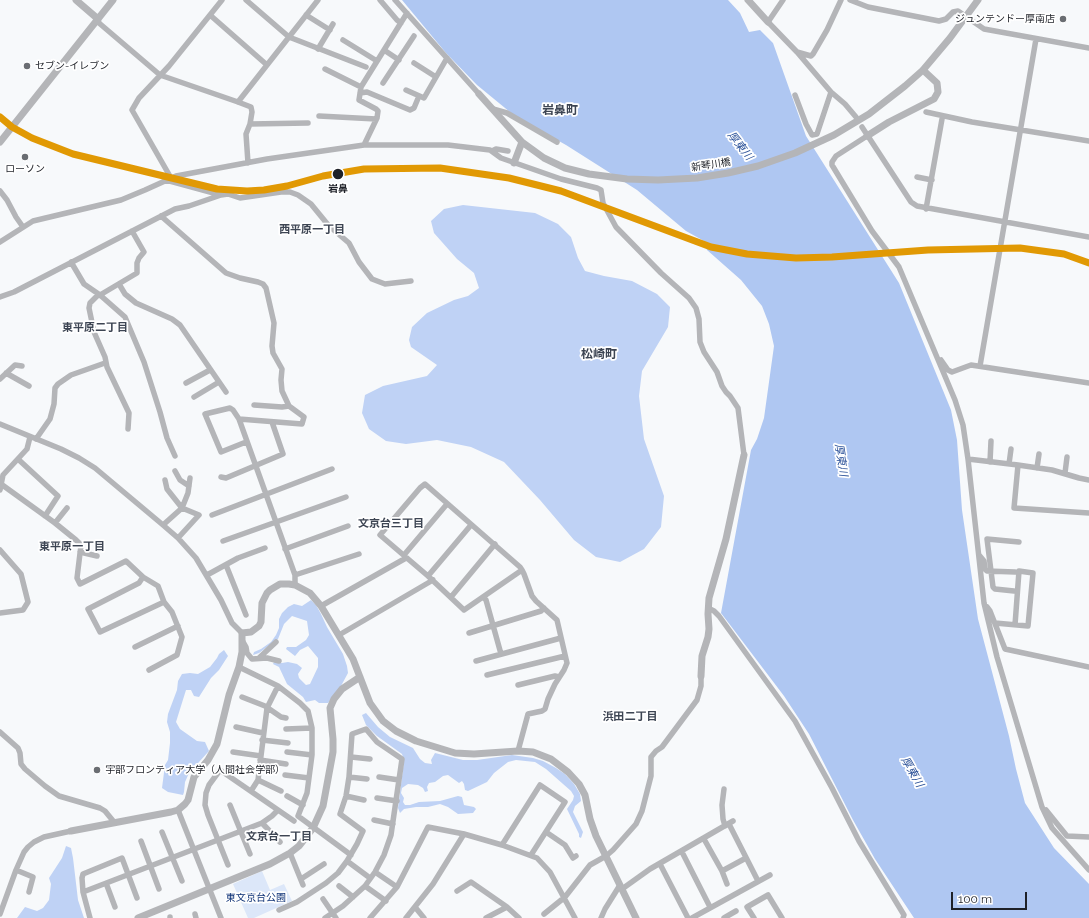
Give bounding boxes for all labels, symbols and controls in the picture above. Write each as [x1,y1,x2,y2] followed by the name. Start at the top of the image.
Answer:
[955,13,1055,25] place label: ジュンテンドー厚南店
[1058,14,1068,24] marker: ジュンテンドー厚南店
[35,60,109,72] place label: セブン-イレブン
[22,61,32,71] marker: セブン-イレブン
[542,103,578,117] district label: 岩鼻町
[725,129,755,163] water label: 厚東川
[20,152,30,162] marker: ローソン
[690,156,732,174] street label: 新琴川橋
[5,163,45,175] place label: ローソン
[331,167,345,181] marker: 岩鼻
[328,183,348,195] place label: 岩鼻
[279,223,345,237] district label: 西平原一丁目
[62,321,128,335] district label: 東平原二丁目
[581,347,617,361] district label: 松崎町
[832,443,850,477] water label: 厚東川
[358,517,424,531] district label: 文京台三丁目
[39,540,105,554] district label: 東平原一丁目
[603,710,657,724] district label: 浜田二丁目
[898,754,926,790] water label: 厚東川
[105,764,285,776] place label: 宇部フロンティア大学（人間社会学部）
[92,765,102,775] marker: 宇部フロンティア大学（人間社会学部）
[246,830,312,844] district label: 文京台一丁目
[953,884,1029,910] scale bar
[226,892,286,904] park label: 東文京台公園
[958,892,992,906] text: 100 m

